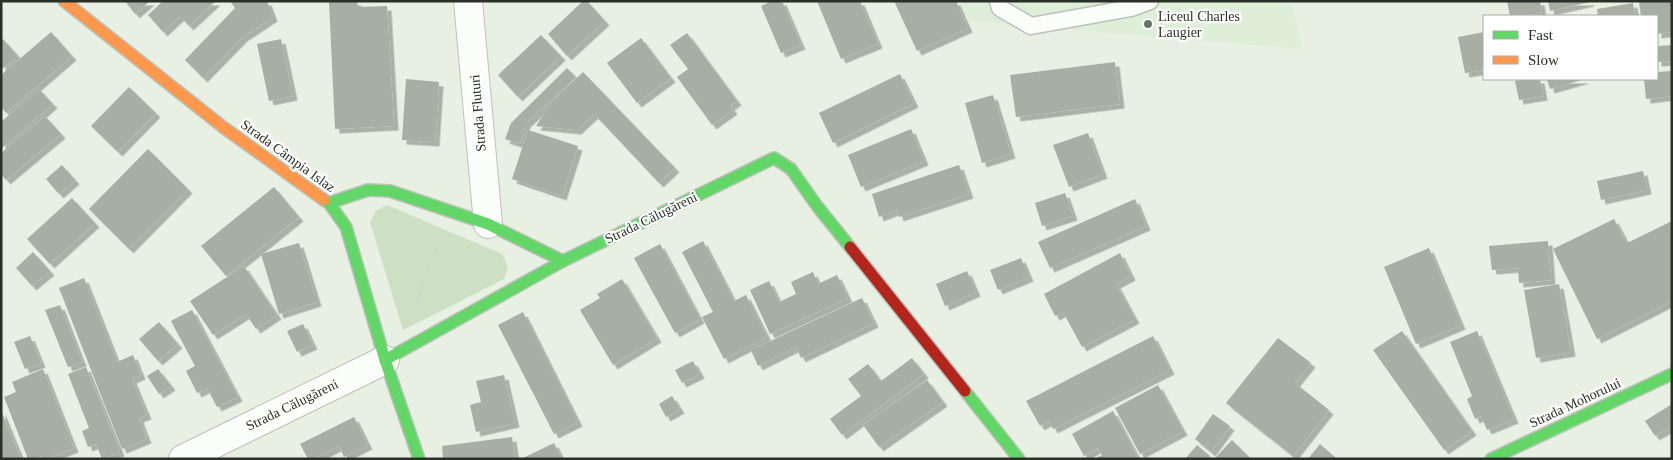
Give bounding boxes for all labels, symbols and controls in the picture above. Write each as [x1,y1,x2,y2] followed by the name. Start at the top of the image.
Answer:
[1158,9,1240,40] place label: Liceul Charles Laugier
[1483,15,1658,80] legend
[1142,18,1154,30] marker: Liceul Charles Laugier
[1528,27,1554,43] text: Fast
[1528,52,1559,68] text: Slow
[467,74,489,152] street label: Strada Fluturi
[238,117,338,195] street label: Strada Câmpia Islaz
[602,189,700,247] street label: Strada Călugăreni
[1527,375,1623,431] street label: Strada Mohorului
[243,376,341,434] street label: Strada Călugăreni

